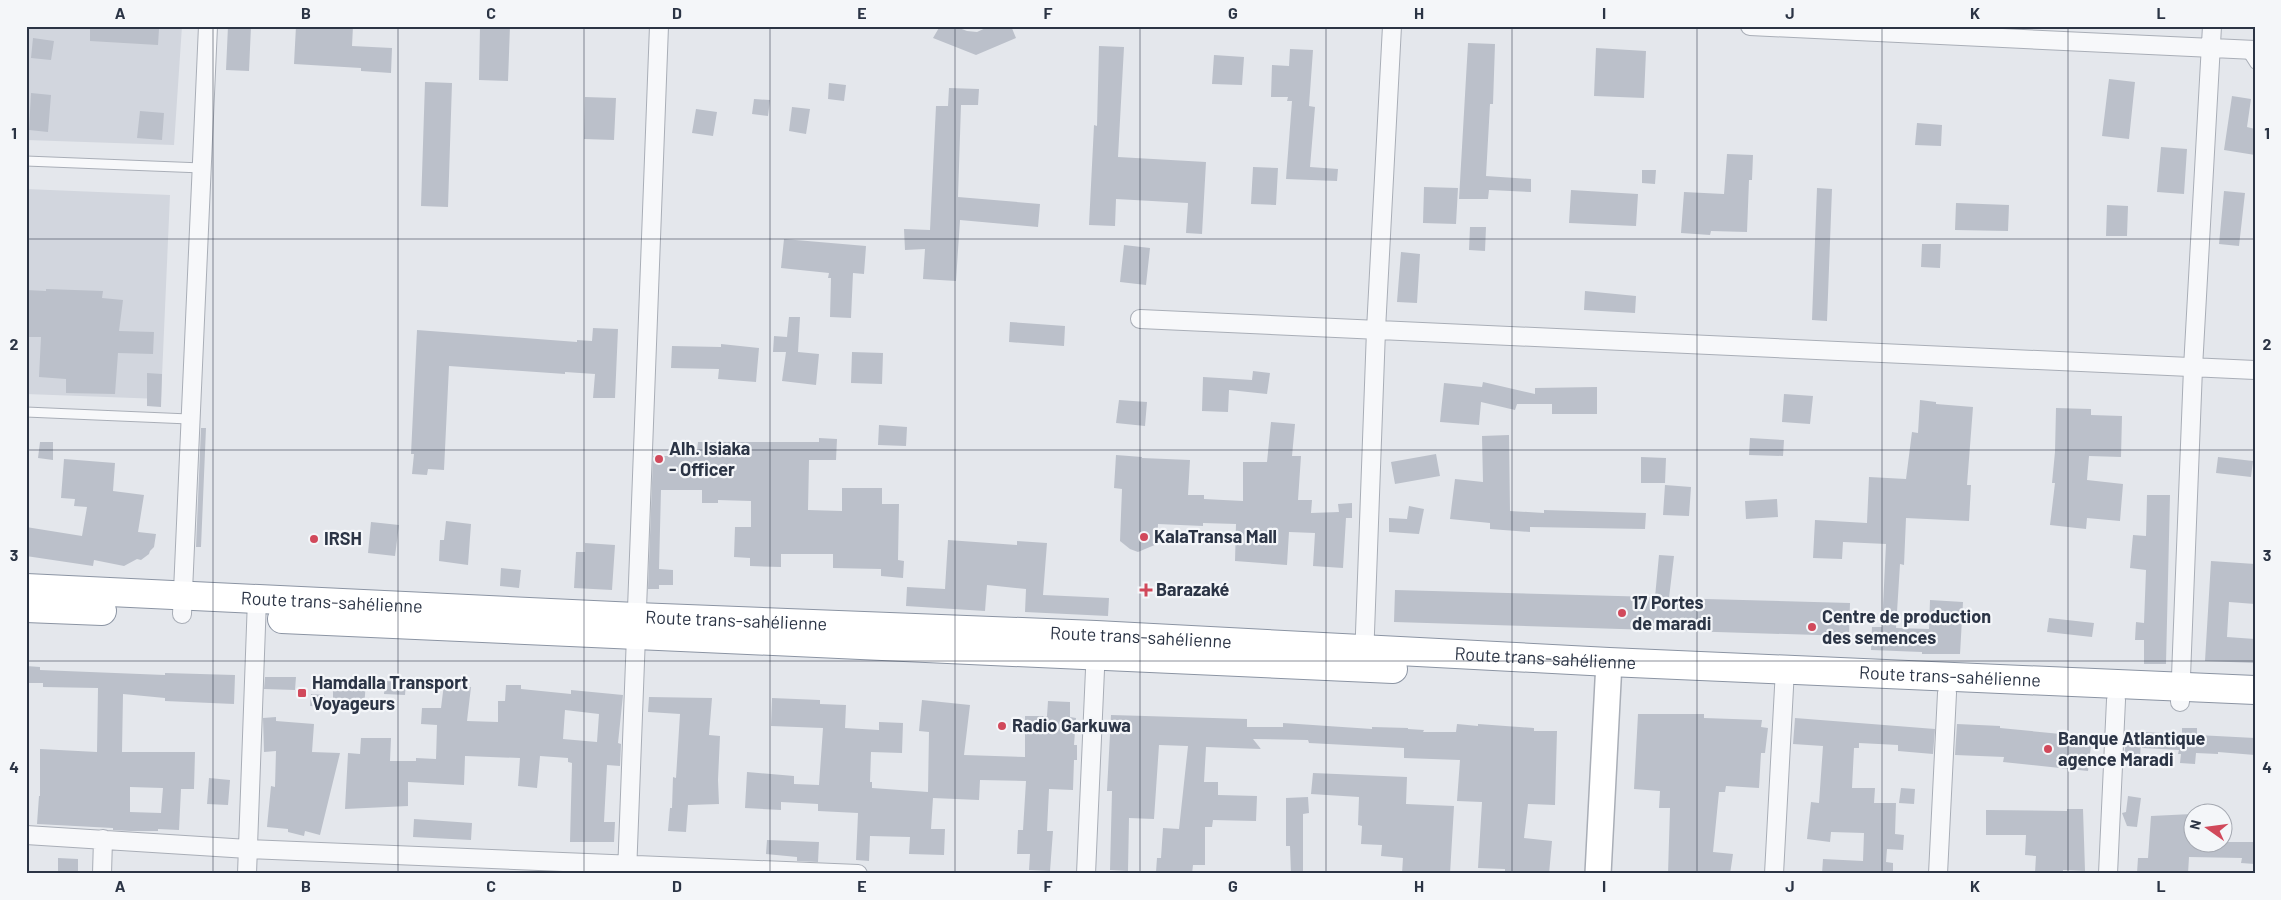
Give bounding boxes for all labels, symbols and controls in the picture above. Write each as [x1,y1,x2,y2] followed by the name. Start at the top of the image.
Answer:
[115,3,126,22] text: A
[301,3,311,22] text: B
[486,3,496,22] text: C
[672,3,682,22] text: D
[857,3,867,22] text: E
[1044,3,1053,22] text: F
[1228,3,1238,22] text: G
[1414,3,1424,22] text: H
[1602,3,1606,22] text: I
[1785,3,1795,22] text: J
[1970,3,1980,22] text: K
[2156,3,2166,22] text: L
[11,123,17,142] text: 1
[2264,123,2270,142] text: 1
[10,334,19,353] text: 2
[2263,334,2272,353] text: 2
[669,437,750,480] place label: Alh. Isiaka - Officer
[653,453,665,465] marker: Alh. Isiaka - Officer
[1154,525,1277,547] place label: KalaTransa Mall
[324,527,362,549] place label: IRSH
[1138,531,1150,543] marker: KalaTransa Mall
[308,533,320,545] marker: IRSH
[10,545,18,564] text: 3
[2263,545,2271,564] text: 3
[1156,578,1229,600] place label: Barazaké
[1140,584,1152,596] marker: Barazaké
[240,586,423,617] street label: Route trans-sahélienne
[1632,591,1711,634] place label: 17 Portes de maradi
[645,605,828,634] street label: Route trans-sahélienne
[1822,605,1991,648] place label: Centre de production des semences
[1616,607,1628,619] marker: 17 Portes de maradi
[1050,621,1232,652] street label: Route trans-sahélienne
[1806,621,1818,633] marker: Centre de production des semences
[1454,642,1637,673] street label: Route trans-sahélienne
[1859,661,2041,691] street label: Route trans-sahélienne
[312,671,468,714] place label: Hamdalla Transport Voyageurs
[296,687,308,699] marker: Hamdalla Transport Voyageurs
[1012,714,1131,736] place label: Radio Garkuwa
[996,720,1008,732] marker: Radio Garkuwa
[2058,727,2206,770] place label: Banque Atlantique agence Maradi
[2042,743,2054,755] marker: Banque Atlantique agence Maradi
[9,757,19,776] text: 4
[2262,757,2272,776] text: 4
[2184,802,2234,852] north arrow
[2186,818,2204,831] text: N
[115,876,126,895] text: A
[301,876,311,895] text: B
[486,876,496,895] text: C
[672,876,682,895] text: D
[857,876,867,895] text: E
[1044,876,1053,895] text: F
[1228,876,1238,895] text: G
[1414,876,1424,895] text: H
[1602,876,1606,895] text: I
[1785,876,1795,895] text: J
[1970,876,1980,895] text: K
[2156,876,2166,895] text: L

